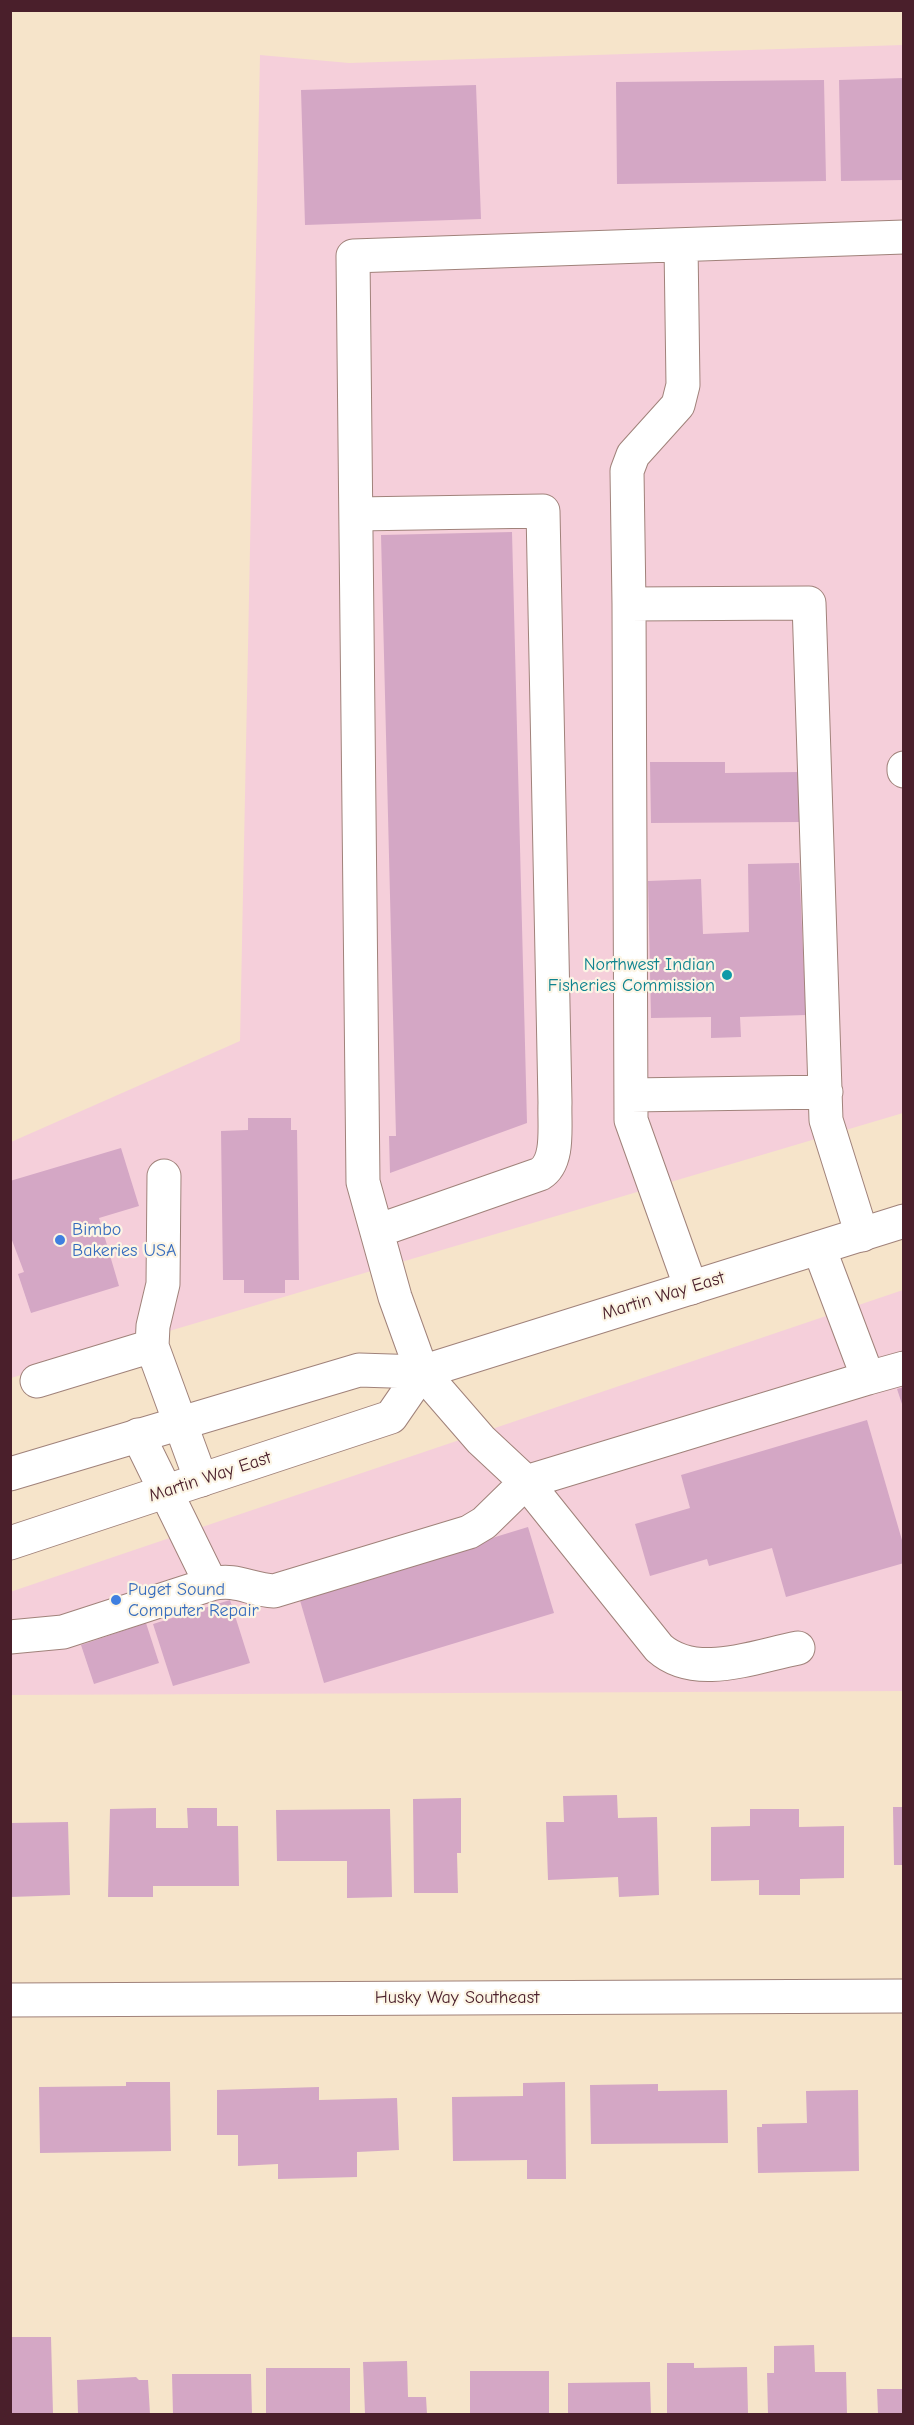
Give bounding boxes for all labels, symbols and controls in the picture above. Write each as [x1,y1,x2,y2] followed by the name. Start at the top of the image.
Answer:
[548,954,715,996] place label: Northwest Indian Fisheries Commission
[720,968,734,982] marker: Northwest Indian Fisheries Commission
[72,1219,176,1262] place label: Bimbo Bakeries USA
[53,1233,67,1247] marker: Bimbo Bakeries USA
[599,1267,727,1325] street label: Martin Way East
[146,1447,274,1507] street label: Martin Way East
[128,1579,259,1622] place label: Puget Sound Computer Repair
[109,1593,123,1607] marker: Puget Sound Computer Repair
[375,1987,539,2009] street label: Husky Way Southeast

